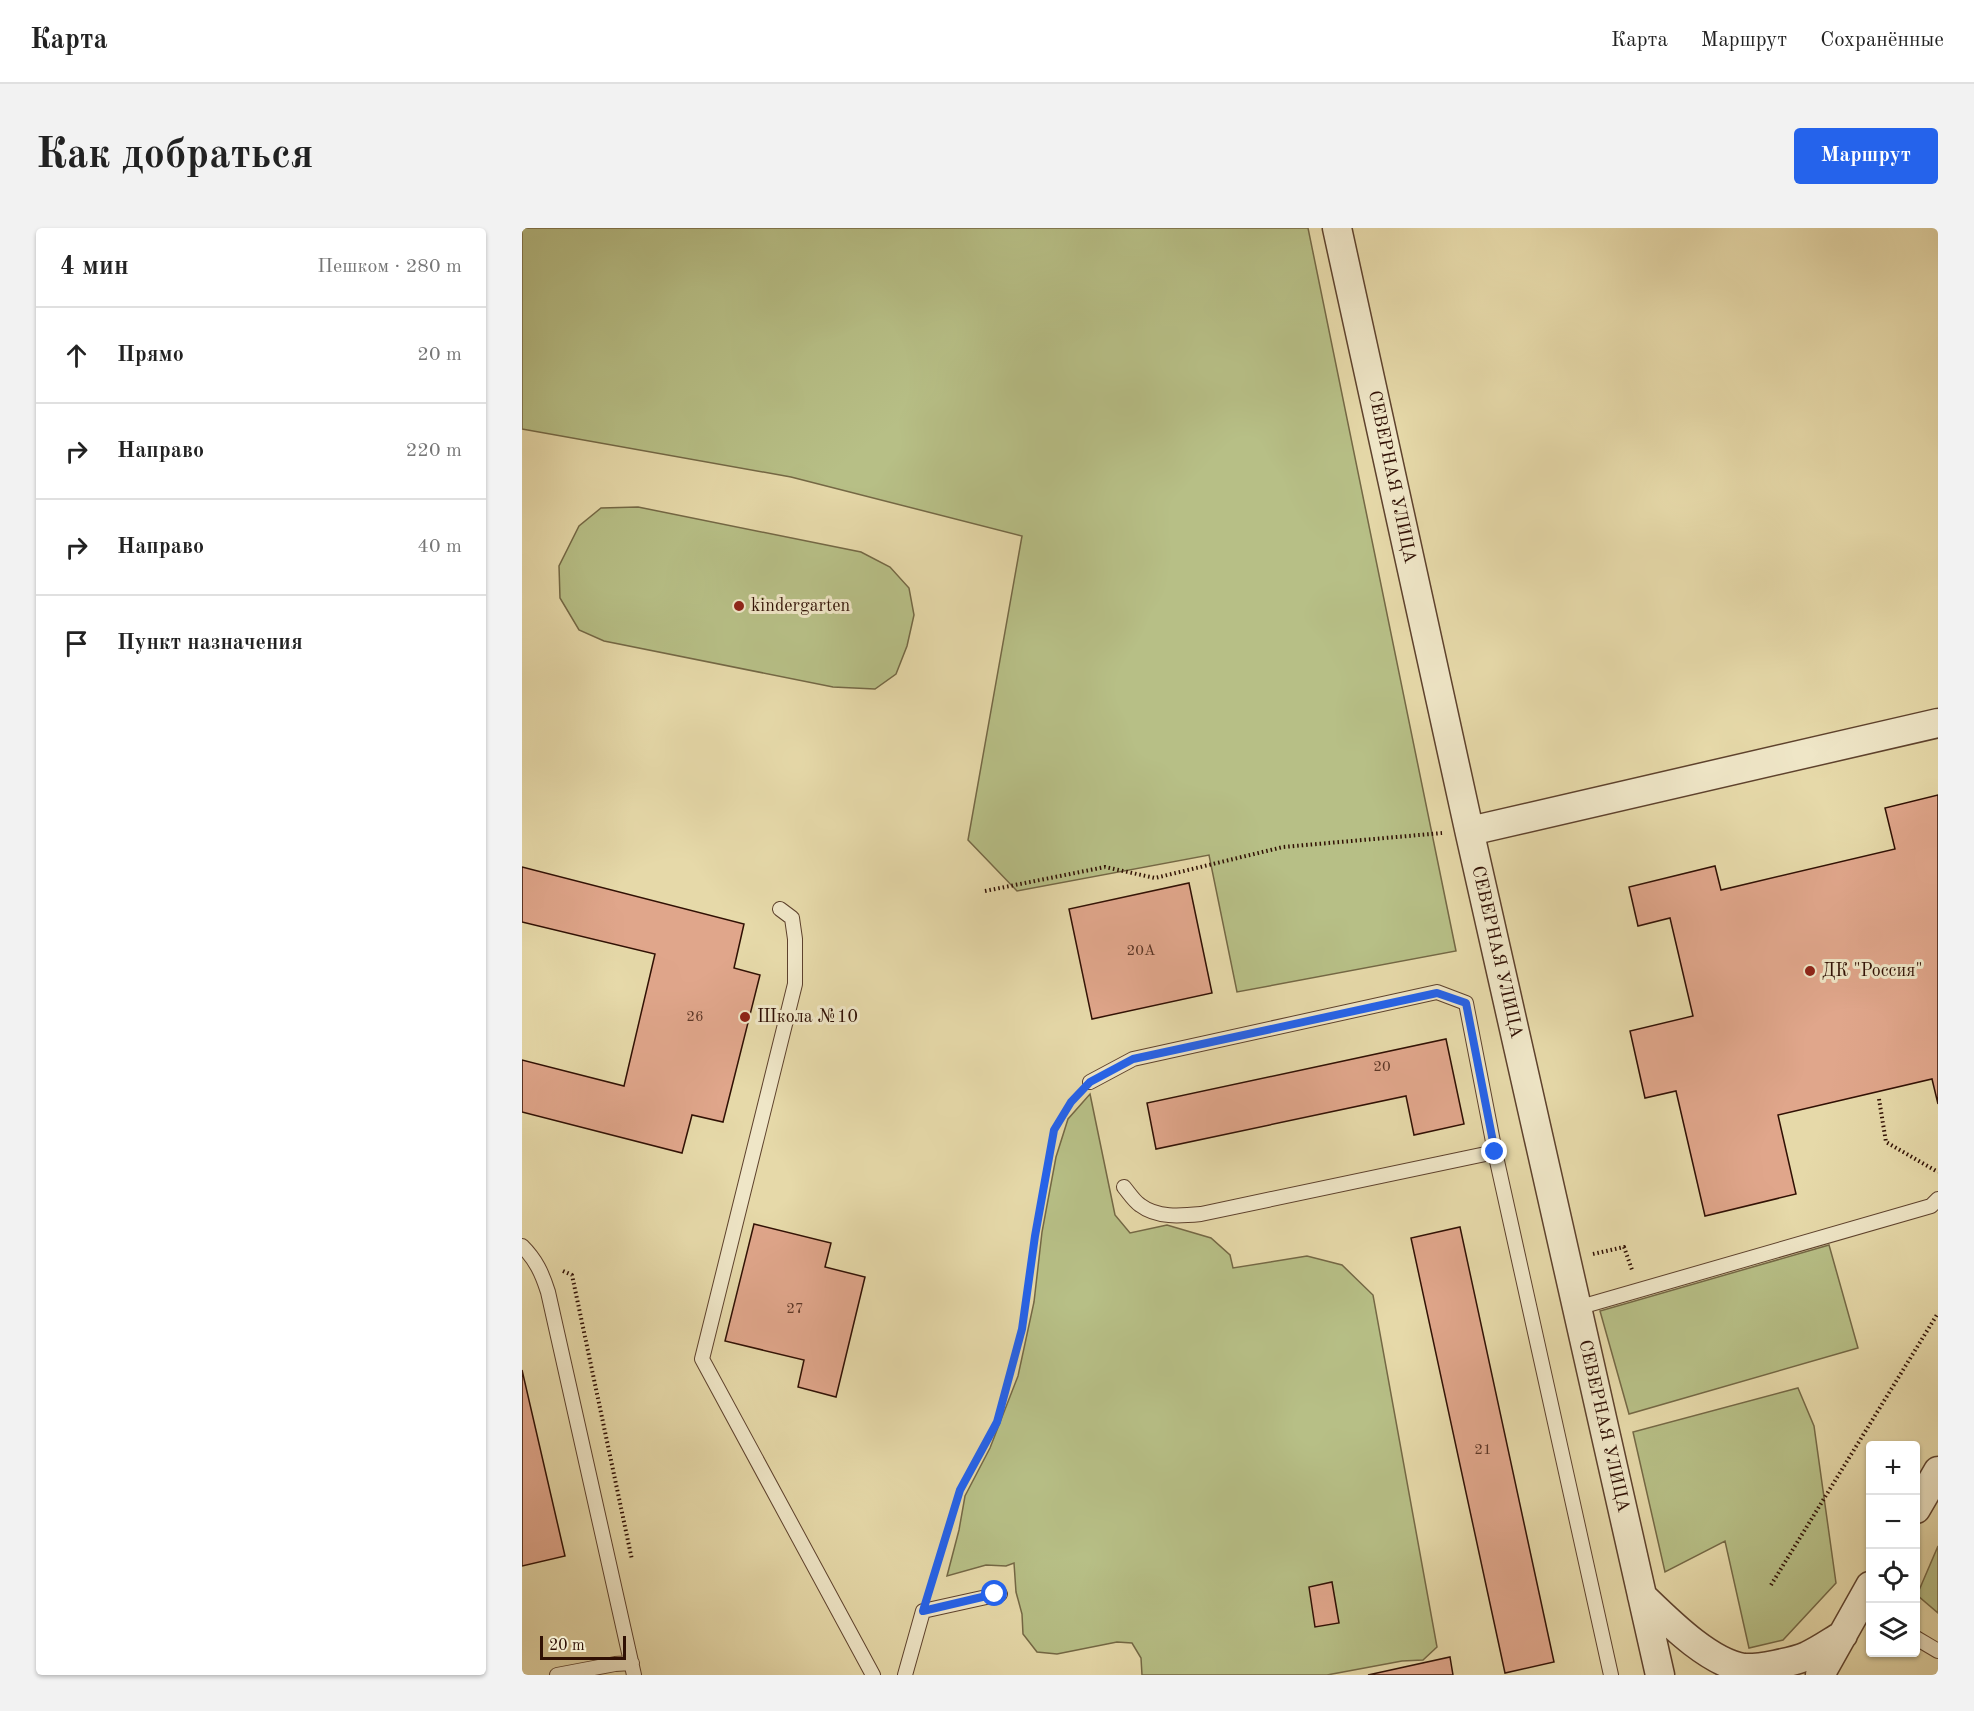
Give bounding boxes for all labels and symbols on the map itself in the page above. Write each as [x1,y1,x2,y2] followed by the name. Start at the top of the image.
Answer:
[1365,389,1419,565] street label: СЕВЕРНАЯ УЛИЦА
[751,597,851,615] place label: kindergarten
[732,599,746,613] marker: kindergarten
[1468,864,1526,1040] street label: СЕВЕРНАЯ УЛИЦА
[1127,944,1156,959] house number: 20А
[1822,962,1923,980] place label: ДК "Россия"
[1803,964,1817,978] marker: ДК "Россия"
[757,1008,858,1026] place label: Школа №10
[686,1010,704,1025] house number: 26
[738,1010,752,1024] marker: Школа №10
[1373,1060,1391,1075] house number: 20
[1481,1138,1507,1164] route end
[786,1302,804,1317] house number: 27
[1575,1338,1633,1514] street label: СЕВЕРНАЯ УЛИЦА
[1474,1443,1492,1458] house number: 21
[981,1580,1007,1606] route start
[540,1633,626,1660] scale bar

